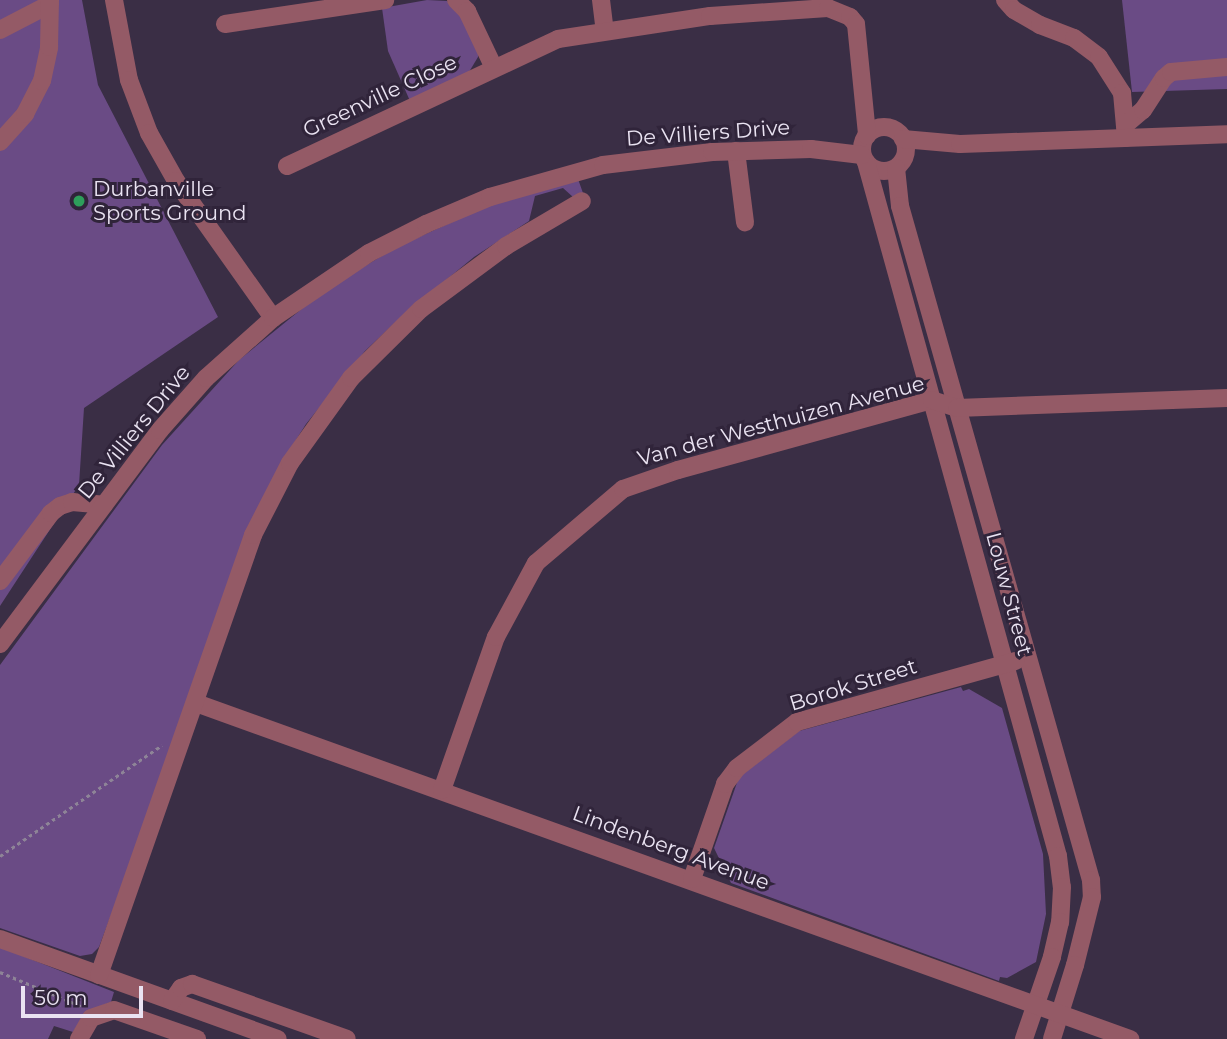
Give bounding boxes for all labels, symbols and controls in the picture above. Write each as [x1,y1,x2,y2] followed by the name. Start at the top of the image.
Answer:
[299,49,461,143] street label: Greenville Close
[625,115,791,151] street label: De Villiers Drive
[93,176,246,226] place label: Durbanville Sports Ground
[71,193,87,209] marker: Durbanville Sports Ground
[73,360,195,504] street label: De Villiers Drive
[635,370,927,472] street label: Van der Westhuizen Avenue
[980,529,1038,659] street label: Louw Street
[786,654,920,716] street label: Borok Street
[569,801,773,895] street label: Lindenberg Avenue
[24,972,147,1016] scale bar
[34,985,88,1010] text: 50 m

